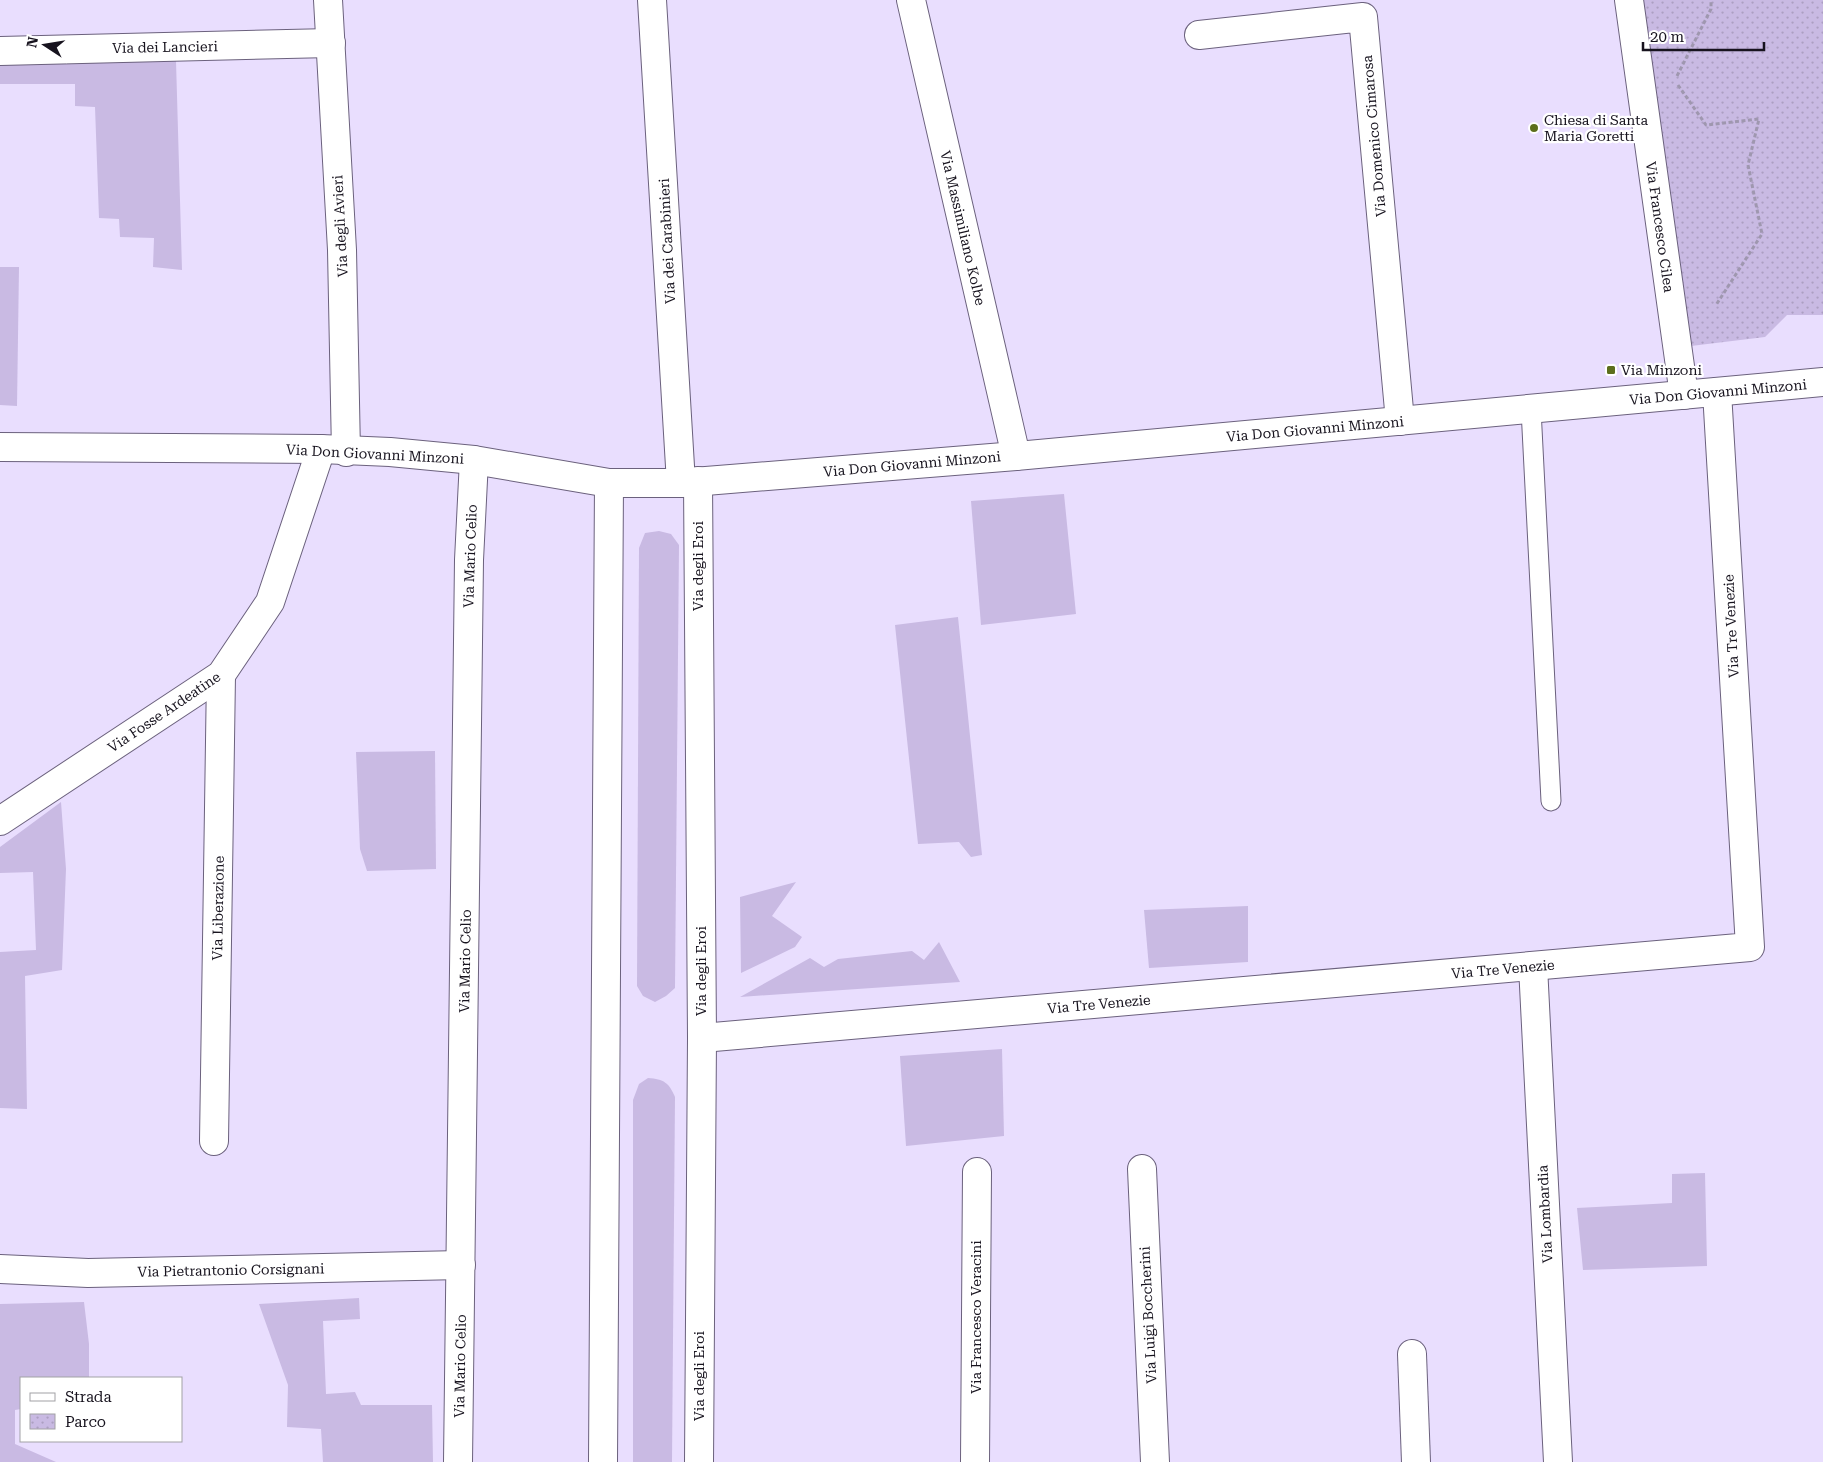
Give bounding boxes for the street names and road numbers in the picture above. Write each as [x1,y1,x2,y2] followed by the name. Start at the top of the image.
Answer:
[112,38,219,56] street label: Via dei Lancieri
[1359,54,1389,217] street label: Via Domenico Cimarosa
[937,149,989,307] street label: Via Massimiliano Kolbe
[1643,160,1677,294] street label: Via Francesco Cilea
[329,174,351,277] street label: Via degli Avieri
[656,177,678,304] street label: Via dei Carabinieri
[1629,376,1808,408] street label: Via Don Giovanni Minzoni
[1226,413,1405,445] street label: Via Don Giovanni Minzoni
[286,441,465,467] street label: Via Don Giovanni Minzoni
[823,448,1002,480] street label: Via Don Giovanni Minzoni
[460,504,480,608] street label: Via Mario Celio
[690,521,706,611] street label: Via degli Eroi
[1720,574,1742,678] street label: Via Tre Venezie
[105,668,223,756] street label: Via Fosse Ardeatine
[209,855,227,961] street label: Via Liberazione
[456,909,474,1013] street label: Via Mario Celio
[693,926,709,1016] street label: Via degli Eroi
[1451,956,1556,981] street label: Via Tre Venezie
[1047,991,1152,1016] street label: Via Tre Venezie
[1534,1164,1556,1264] street label: Via Lombardia
[968,1240,984,1394] street label: Via Francesco Veracini
[1136,1245,1160,1384] street label: Via Luigi Boccherini
[137,1260,325,1280] street label: Via Pietrantonio Corsignani
[451,1314,469,1418] street label: Via Mario Celio
[691,1331,707,1421] street label: Via degli Eroi

